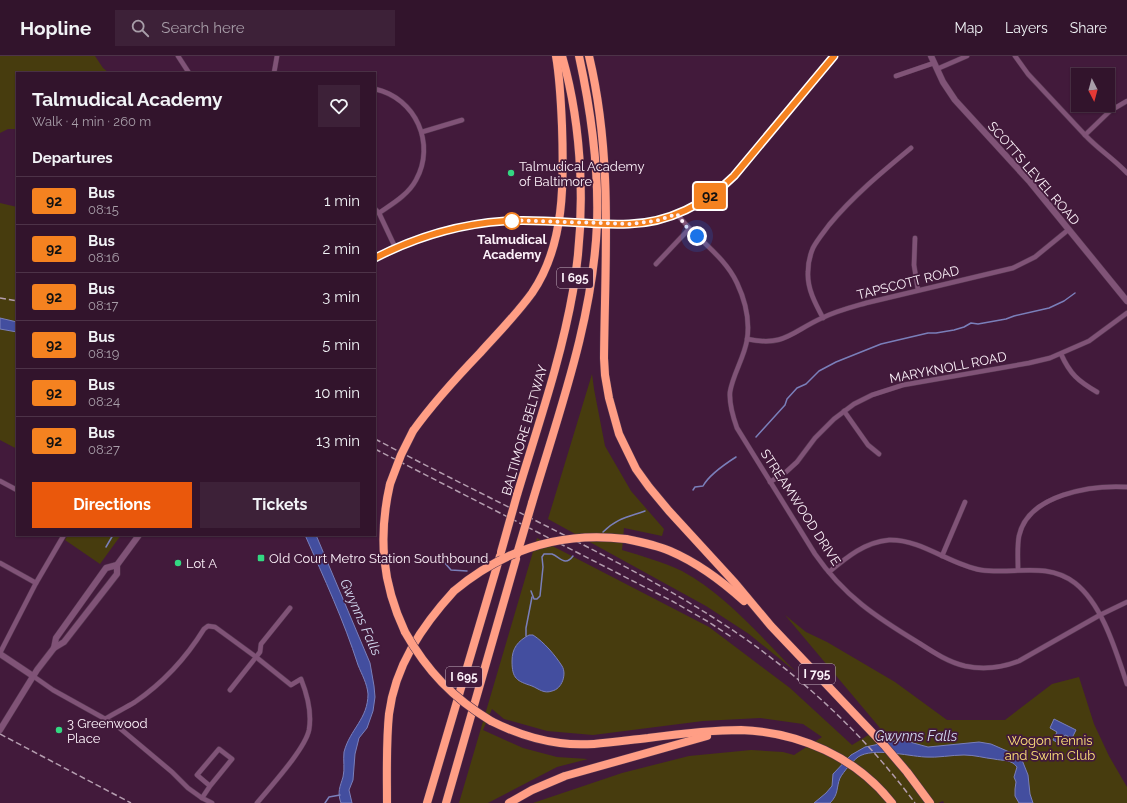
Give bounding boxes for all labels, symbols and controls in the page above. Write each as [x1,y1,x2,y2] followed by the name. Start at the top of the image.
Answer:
[115,10,395,46] search box
[20,17,91,39] text: Hopline
[129,17,151,39] icon: search
[161,19,245,37] text: Search here
[955,20,983,36] text: Map
[1005,20,1048,36] text: Layers
[1070,20,1107,36] text: Share
[1071,68,1115,112] north arrow
[1071,68,1115,112] map controls
[318,85,360,127] button: heart
[32,88,222,110] text: Talmudical Academy
[32,114,151,129] text: Walk · 4 min · 260 m
[985,119,1083,228] street label: SCOTTS LEVEL ROAD
[32,149,113,167] text: Departures
[519,159,644,189] place label: Talmudical Academy of Baltimore
[506,168,516,178] marker: Talmudical Academy of Baltimore
[692,183,728,209] line badge: 92
[88,184,115,202] text: Bus
[702,188,718,204] text: 92
[324,192,360,210] text: 1 min
[46,193,62,209] text: 92
[88,202,119,217] text: 08:15
[503,212,521,230] marker: Talmudical Academy
[687,226,707,246] your location
[88,232,115,250] text: Bus
[477,232,548,262] place label: Talmudical Academy
[323,240,360,258] text: 2 min
[46,241,62,257] text: 92
[88,250,120,265] text: 08:16
[855,263,961,302] street label: TAPSCOTT ROAD
[557,268,593,288] road number: I 695
[88,280,115,298] text: Bus
[322,288,360,306] text: 3 min
[46,289,62,305] text: 92
[88,298,119,313] text: 08:17
[88,328,115,346] text: Bus
[322,336,360,354] text: 5 min
[46,337,62,353] text: 92
[88,346,119,361] text: 08:19
[888,349,1008,386] street label: MARYKNOLL ROAD
[499,363,550,497] street label: BALTIMORE BELTWAY
[88,376,115,394] text: Bus
[315,384,360,402] text: 10 min
[46,385,62,401] text: 92
[88,394,120,409] text: 08:24
[88,424,115,442] text: Bus
[316,432,360,450] text: 13 min
[46,433,62,449] text: 92
[88,442,120,457] text: 08:27
[757,446,844,568] street label: STREAMWOOD DRIVE
[32,482,192,528] button: Directions
[200,482,360,528] button: Tickets
[269,551,488,566] place label: Old Court Metro Station Southbound
[256,553,266,563] marker: Old Court Metro Station Southbound
[186,556,217,571] place label: Lot A
[173,558,183,568] marker: Lot A
[337,576,385,658] water label: Gwynns Falls
[799,664,835,684] road number: I 795
[446,667,482,687] road number: I 695
[67,716,148,746] place label: 3 Greenwood Place
[54,725,64,735] marker: 3 Greenwood Place
[875,728,958,744] water label: Gwynns Falls
[1005,733,1095,763] park label: Wogon Tennis and Swim Club

